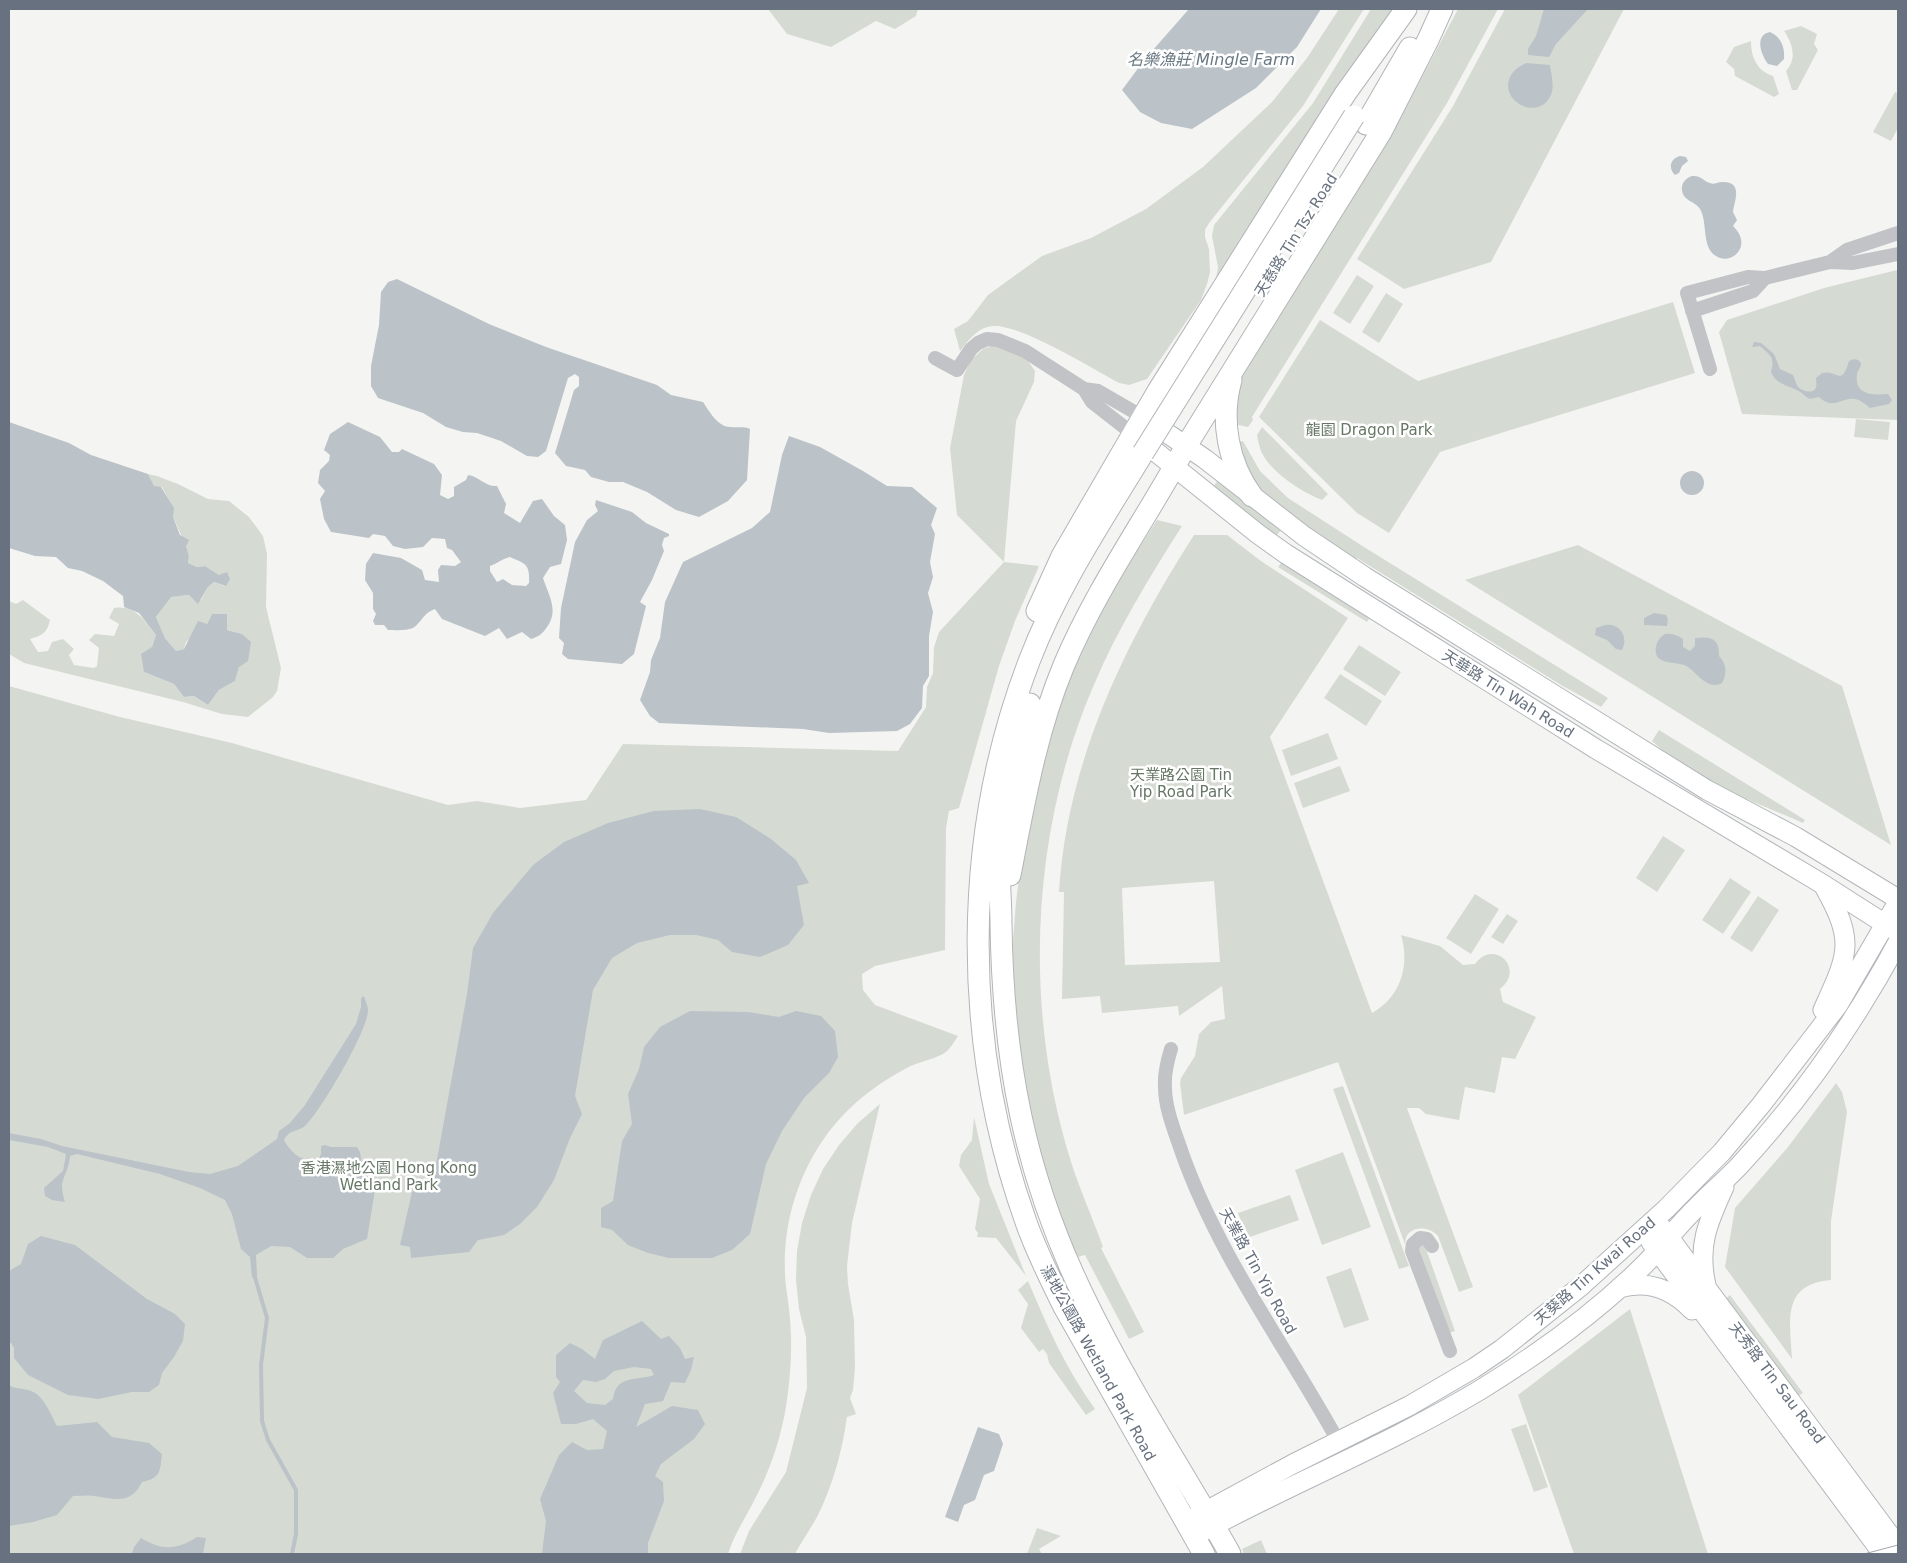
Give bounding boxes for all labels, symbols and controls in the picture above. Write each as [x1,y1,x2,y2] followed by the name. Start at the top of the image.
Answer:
[1127,50,1295,69] water label: 名樂漁莊 Mingle Farm
[1251,170,1341,300] street label: 天慈路 Tin Tsz Road
[1305,421,1433,439] park label: 龍園 Dragon Park
[1439,646,1577,742] street label: 天華路 Tin Wah Road
[1129,766,1232,801] park label: 天業路公園 Tin Yip Road Park
[301,1159,477,1194] park label: 香港濕地公園 Hong Kong Wetland Park
[1216,1205,1300,1337] street label: 天業路 Tin Yip Road
[1531,1213,1659,1329] street label: 天葵路 Tin Kwai Road
[1037,1262,1159,1464] street label: 濕地公園路 Wetland Park Road
[1725,1319,1829,1447] street label: 天秀路 Tin Sau Road

